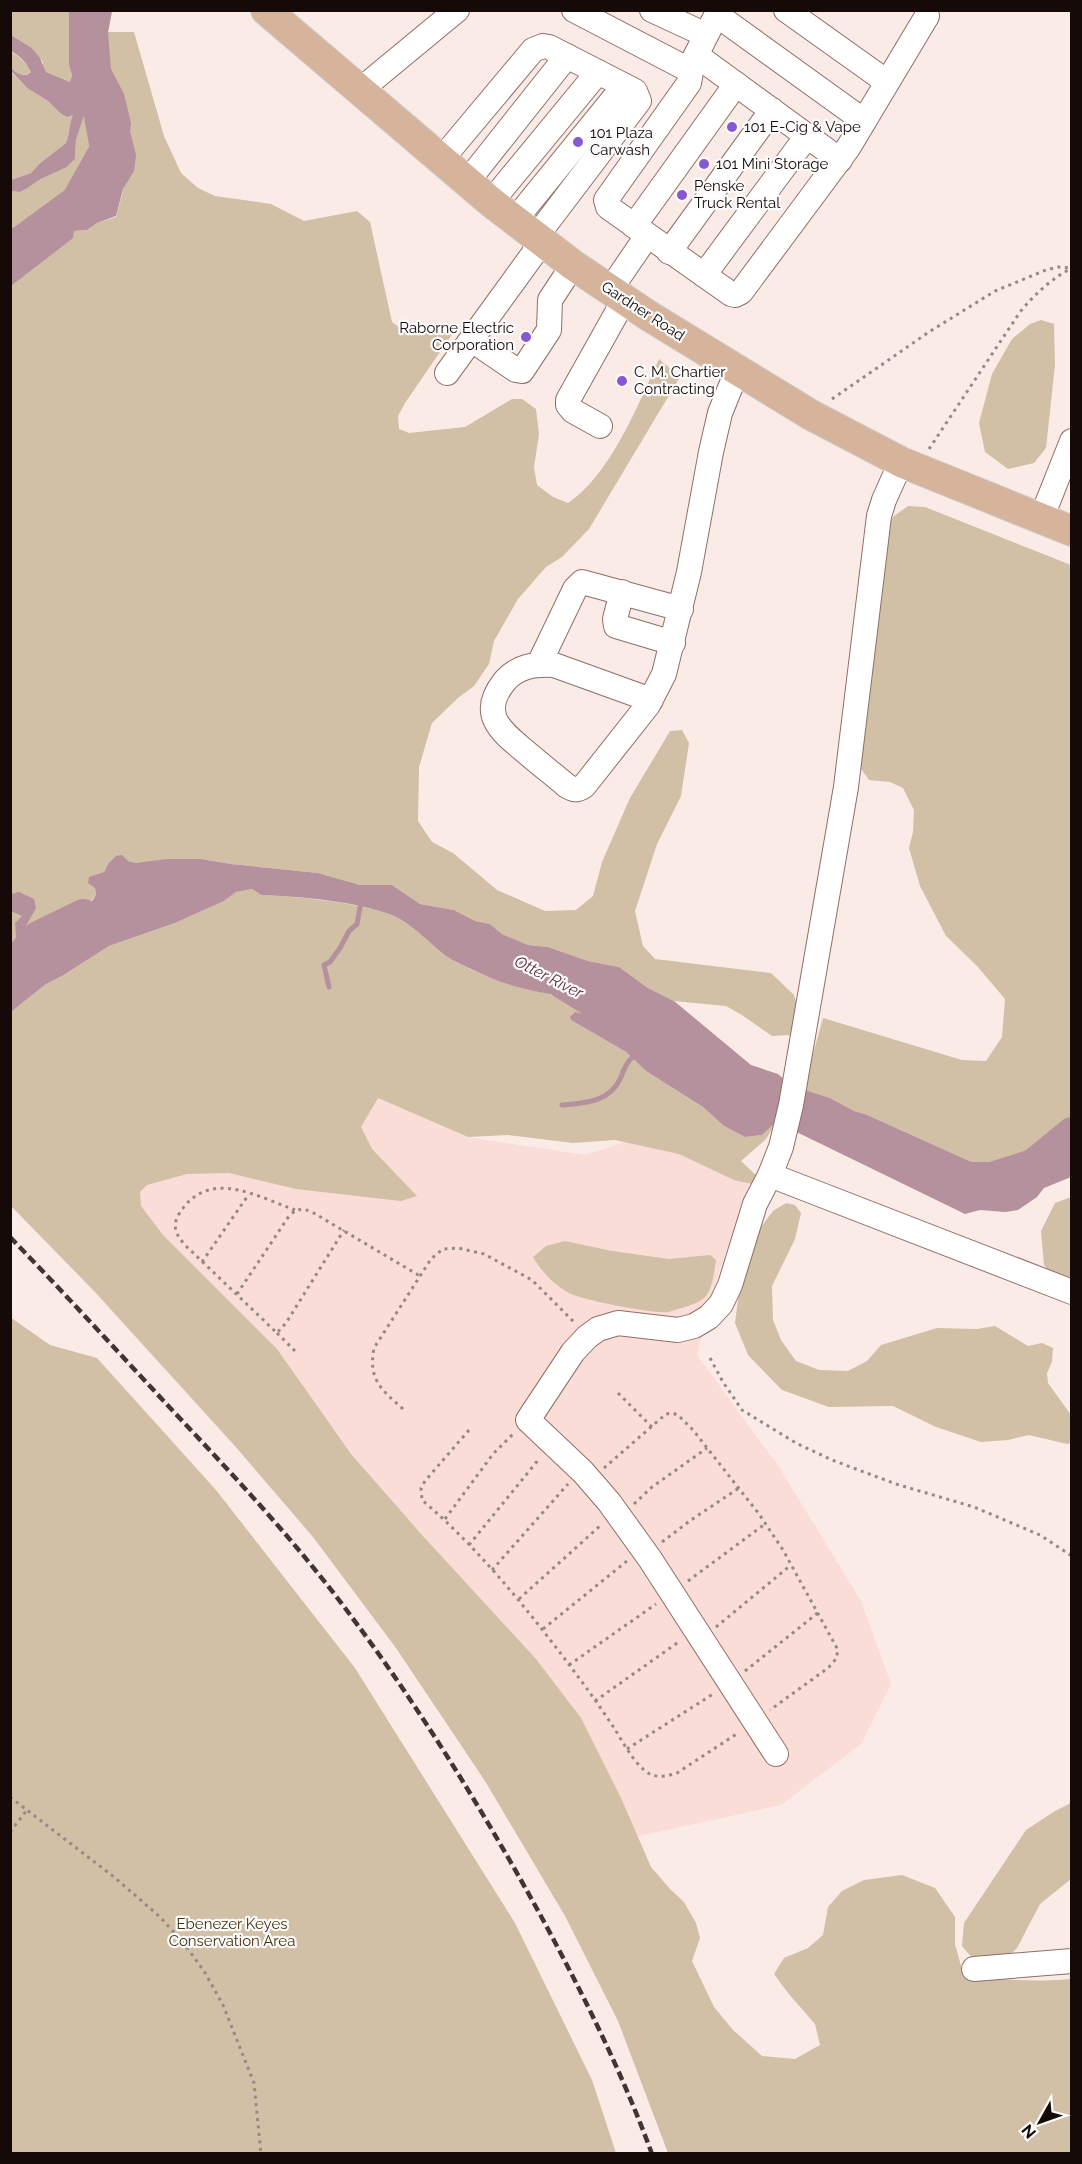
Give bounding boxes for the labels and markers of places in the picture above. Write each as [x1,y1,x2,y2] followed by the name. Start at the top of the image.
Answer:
[744,118,861,136] place label: 101 E-Cig & Vape
[725,120,739,134] marker: 101 E-Cig & Vape
[590,124,653,159] place label: 101 Plaza Carwash
[571,135,585,149] marker: 101 Plaza Carwash
[716,155,829,173] place label: 101 Mini Storage
[697,157,711,171] marker: 101 Mini Storage
[694,177,781,212] place label: Penske Truck Rental
[675,188,689,202] marker: Penske Truck Rental
[399,319,514,354] place label: Raborne Electric Corporation
[519,330,533,344] marker: Raborne Electric Corporation
[634,363,726,398] place label: C. M. Chartier Contracting
[615,374,629,388] marker: C. M. Chartier Contracting

